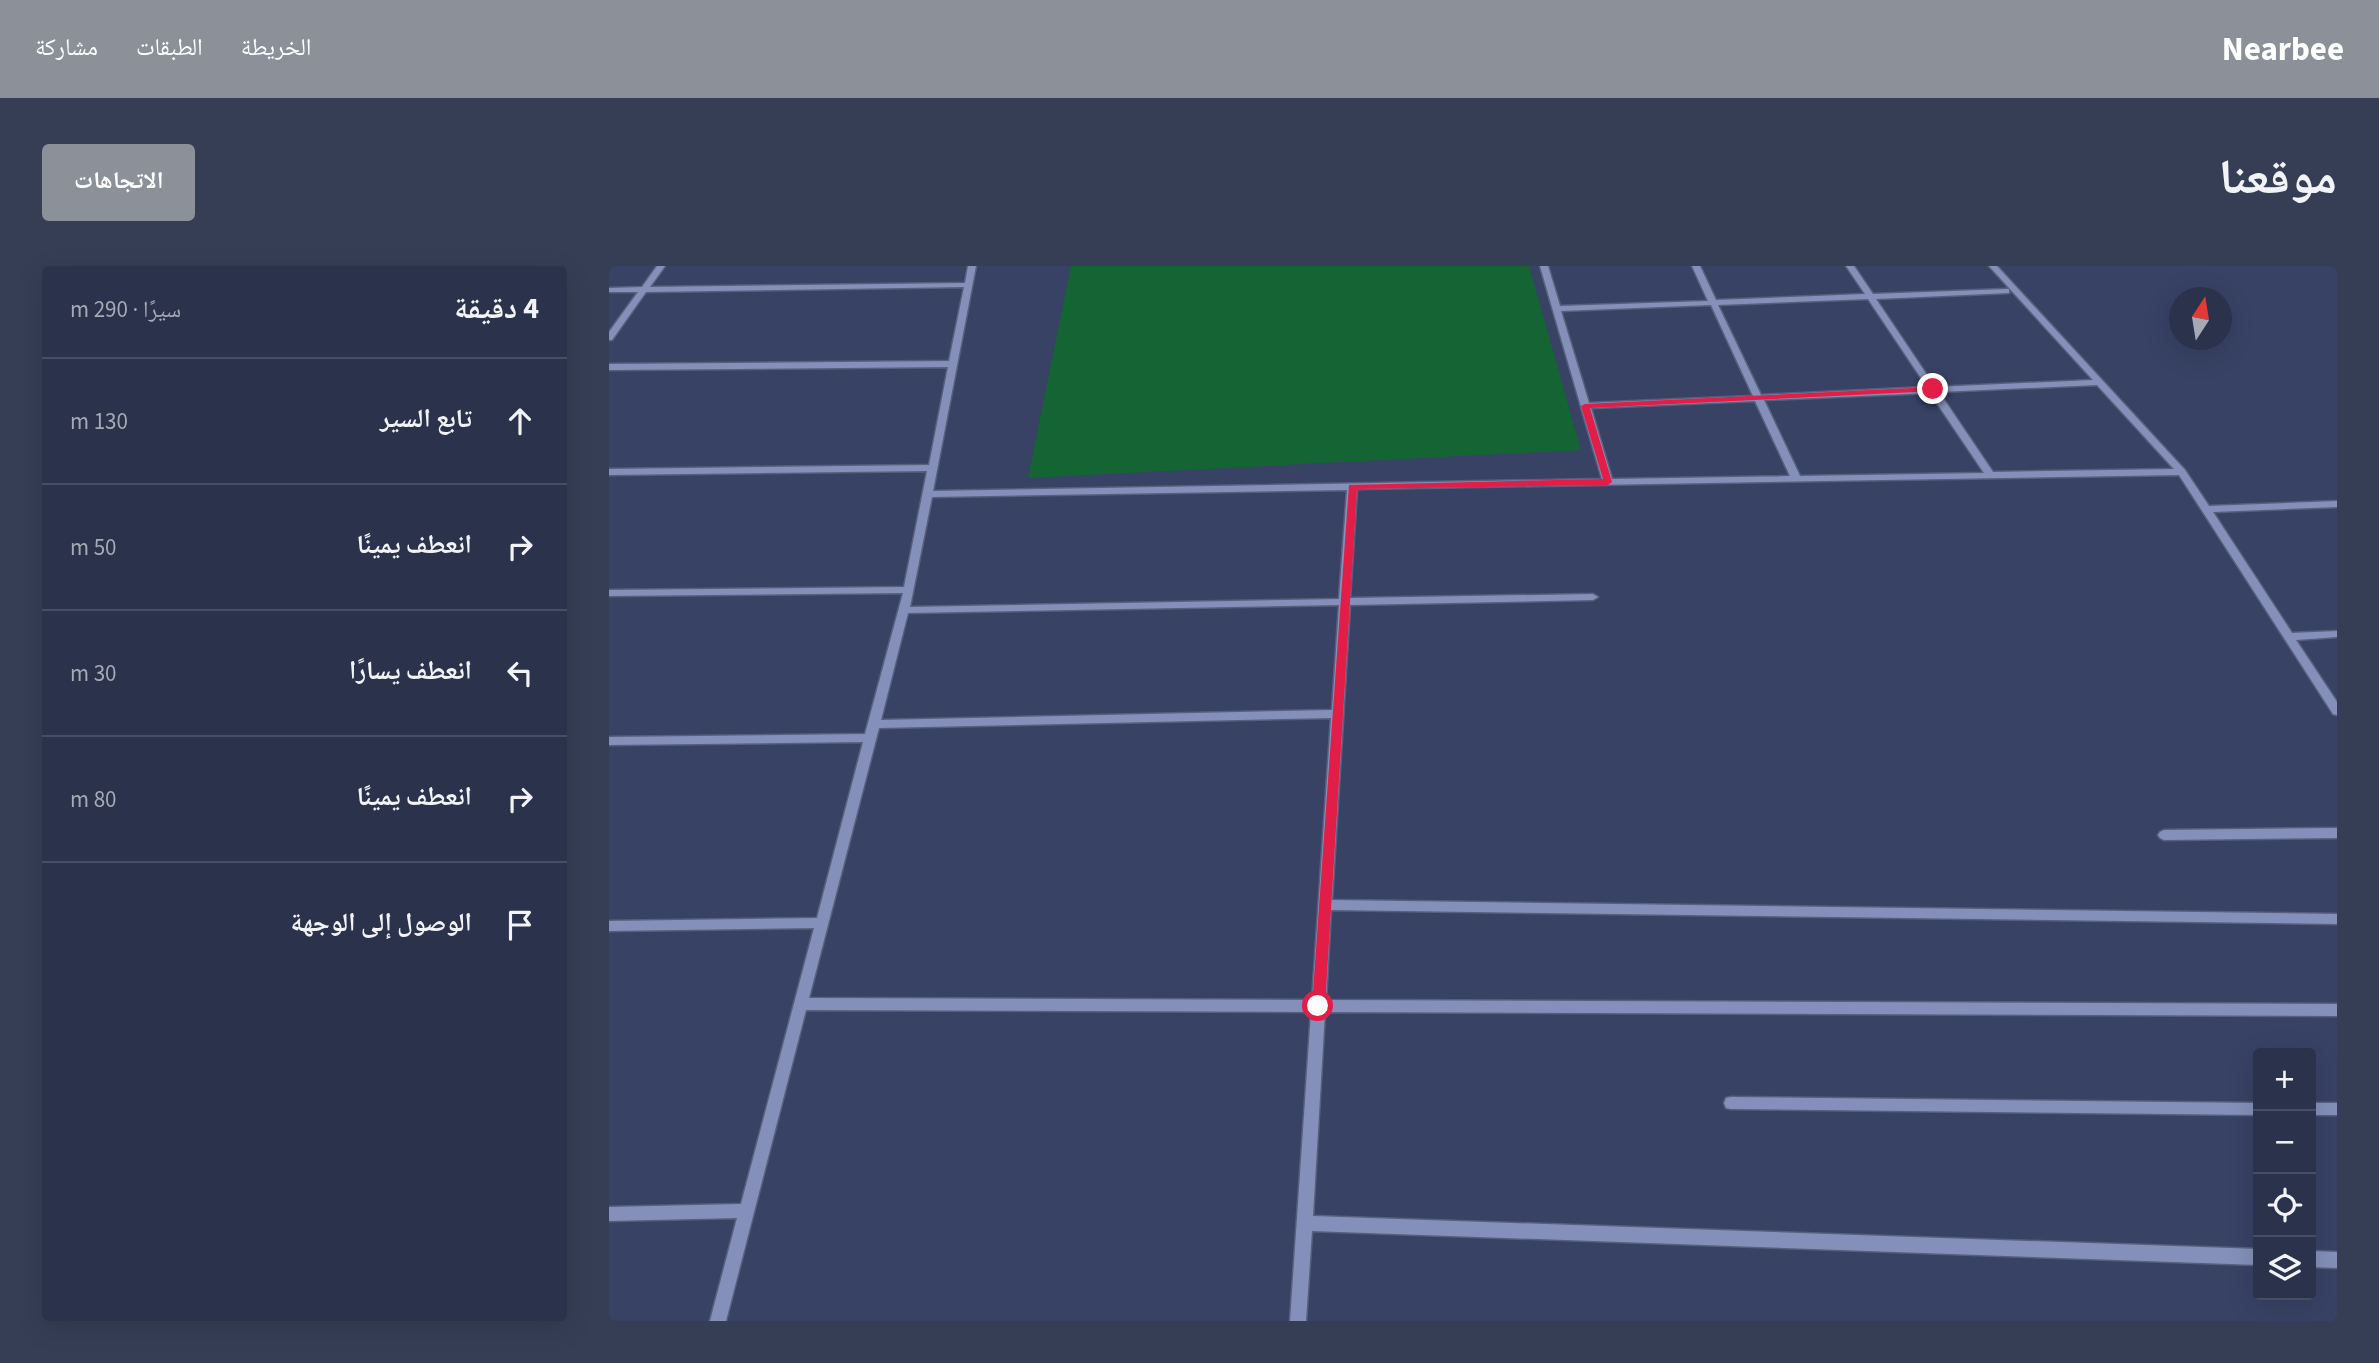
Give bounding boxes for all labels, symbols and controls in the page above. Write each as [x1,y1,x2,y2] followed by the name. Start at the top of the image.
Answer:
[2222,26,2344,73] text: Nearbee
[35,30,98,65] text: مشاركة
[136,30,203,65] text: الطبقات
[241,30,311,65] text: الخريطة
[2219,143,2337,213] text: موقعنا
[42,144,195,221] button: الاتجاهات
[454,287,539,330] text: 4 دقيقة
[2169,287,2232,350] north arrow
[70,293,181,326] text: سيرًا · 290 m
[1917,373,1948,404] route end
[380,400,472,437] text: تابع السير
[501,402,539,440] icon: ahead
[70,405,128,438] text: 130 m
[357,526,472,563] text: انعطف يمينًا
[501,528,539,566] icon: right
[70,531,117,564] text: 50 m
[349,652,472,689] text: انعطف يسارًا
[501,654,539,692] icon: left
[70,657,117,690] text: 30 m
[357,778,472,815] text: انعطف يمينًا
[501,780,539,818] icon: right
[70,783,117,816] text: 80 m
[291,904,472,941] text: الوصول إلى الوجهة
[501,906,539,944] icon: arrive
[1302,990,1333,1021] route start
[2253,1048,2316,1300] map controls
[2253,1048,2316,1111] button: +
[2253,1111,2316,1174] button: −
[2253,1174,2316,1237] button: locate
[2253,1237,2316,1300] button: layers

